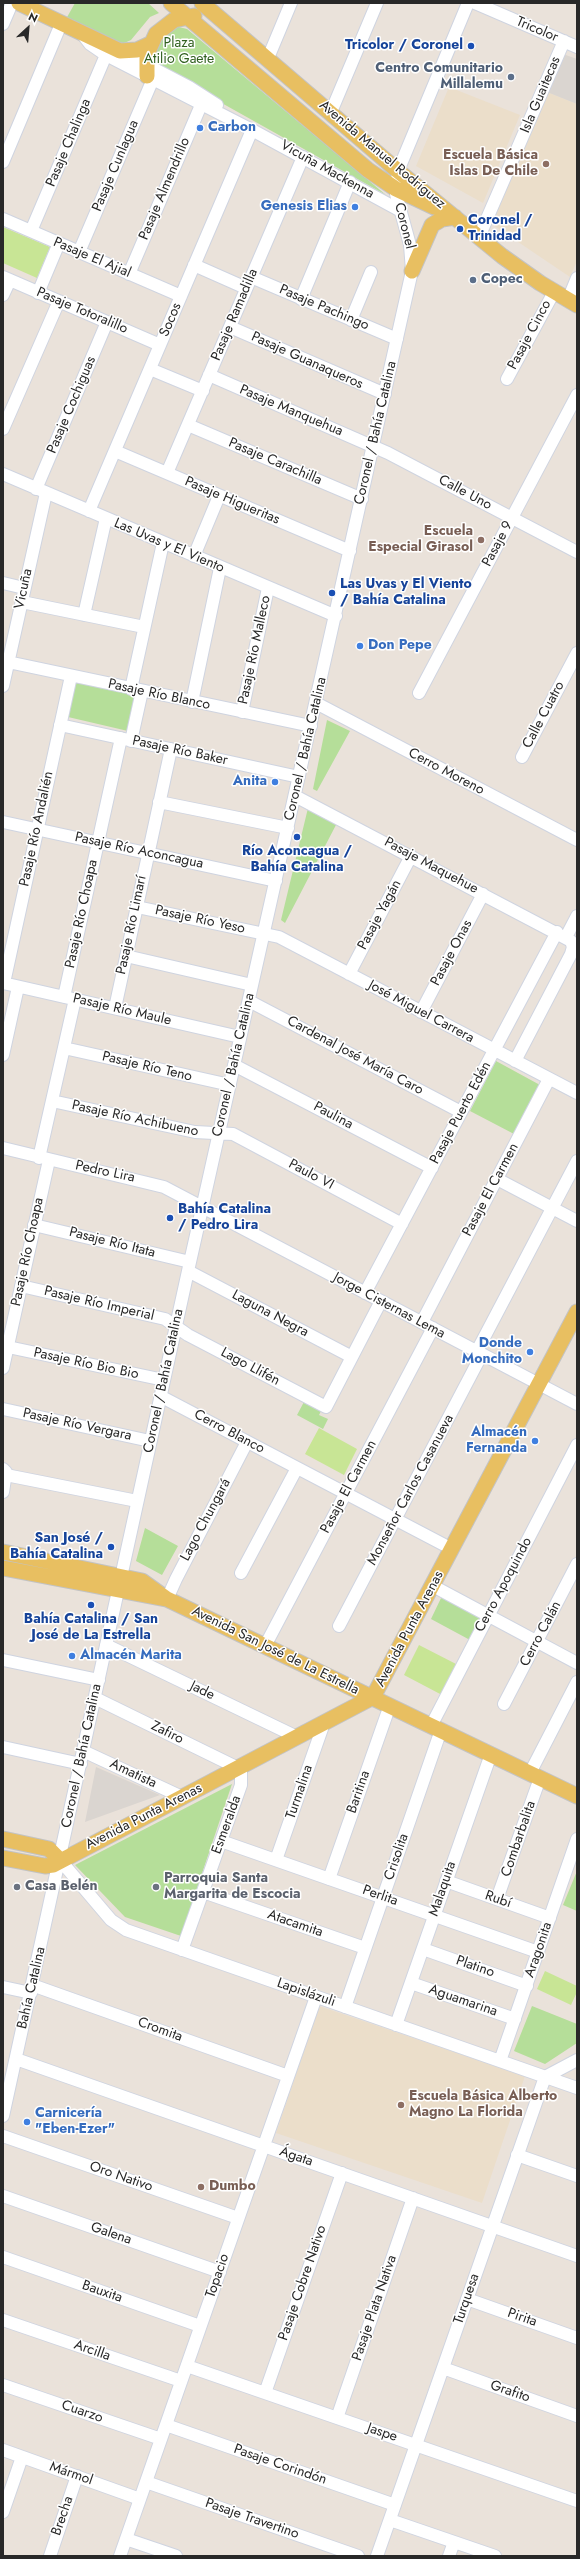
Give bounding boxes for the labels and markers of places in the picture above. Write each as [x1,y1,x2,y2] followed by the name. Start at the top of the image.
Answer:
[345,38,463,54] place label: Tricolor / Coronel
[466,41,476,51] marker: Tricolor / Coronel
[375,61,503,94] place label: Centro Comunitario Millalemu
[506,72,516,82] marker: Centro Comunitario Millalemu
[208,120,256,136] place label: Carbon
[195,123,205,133] marker: Carbon
[443,148,538,180] place label: Escuela Básica Islas De Chile
[541,159,551,169] marker: Escuela Básica Islas De Chile
[261,199,347,215] place label: Genesis Elias
[350,202,360,212] marker: Genesis Elias
[468,213,532,246] place label: Coronel / Trinidad
[455,224,465,234] marker: Coronel / Trinidad
[481,272,523,288] place label: Copec
[468,275,478,285] marker: Copec
[368,524,473,556] place label: Escuela Especial Girasol
[476,535,486,545] marker: Escuela Especial Girasol
[340,577,472,610] place label: Las Uvas y El Viento / Bahía Catalina
[327,588,337,598] marker: Las Uvas y El Viento / Bahía Catalina
[368,638,432,654] place label: Don Pepe
[355,641,365,651] marker: Don Pepe
[233,774,267,790] place label: Anita
[270,777,280,787] marker: Anita
[292,832,302,842] marker: Río Aconcagua / Bahía Catalina
[242,844,352,876] place label: Río Aconcagua / Bahía Catalina
[178,1202,271,1234] place label: Bahía Catalina / Pedro Lira
[165,1213,175,1223] marker: Bahía Catalina / Pedro Lira
[462,1336,522,1368] place label: Donde Monchito
[525,1347,535,1357] marker: Donde Monchito
[466,1425,527,1458] place label: Almacén Fernanda
[530,1436,540,1446] marker: Almacén Fernanda
[10,1531,103,1564] place label: San José / Bahía Catalina
[106,1542,116,1552] marker: San José / Bahía Catalina
[86,1600,96,1610] marker: Bahía Catalina / San José de La Estrella
[24,1612,158,1644] place label: Bahía Catalina / San José de La Estrella
[80,1648,182,1664] place label: Almacén Marita
[67,1651,77,1661] marker: Almacén Marita
[164,1871,301,1904] place label: Parroquia Santa Margarita de Escocia
[25,1879,98,1895] place label: Casa Belén
[12,1882,22,1892] marker: Casa Belén
[151,1882,161,1892] marker: Parroquia Santa Margarita de Escocia
[409,2089,557,2122] place label: Escuela Básica Alberto Magno La Florida
[396,2100,406,2110] marker: Escuela Básica Alberto Magno La Florida
[35,2106,115,2138] place label: Carnicería "Eben-Ezer"
[22,2117,32,2127] marker: Carnicería "Eben-Ezer"
[209,2179,256,2195] place label: Dumbo
[196,2182,206,2192] marker: Dumbo

